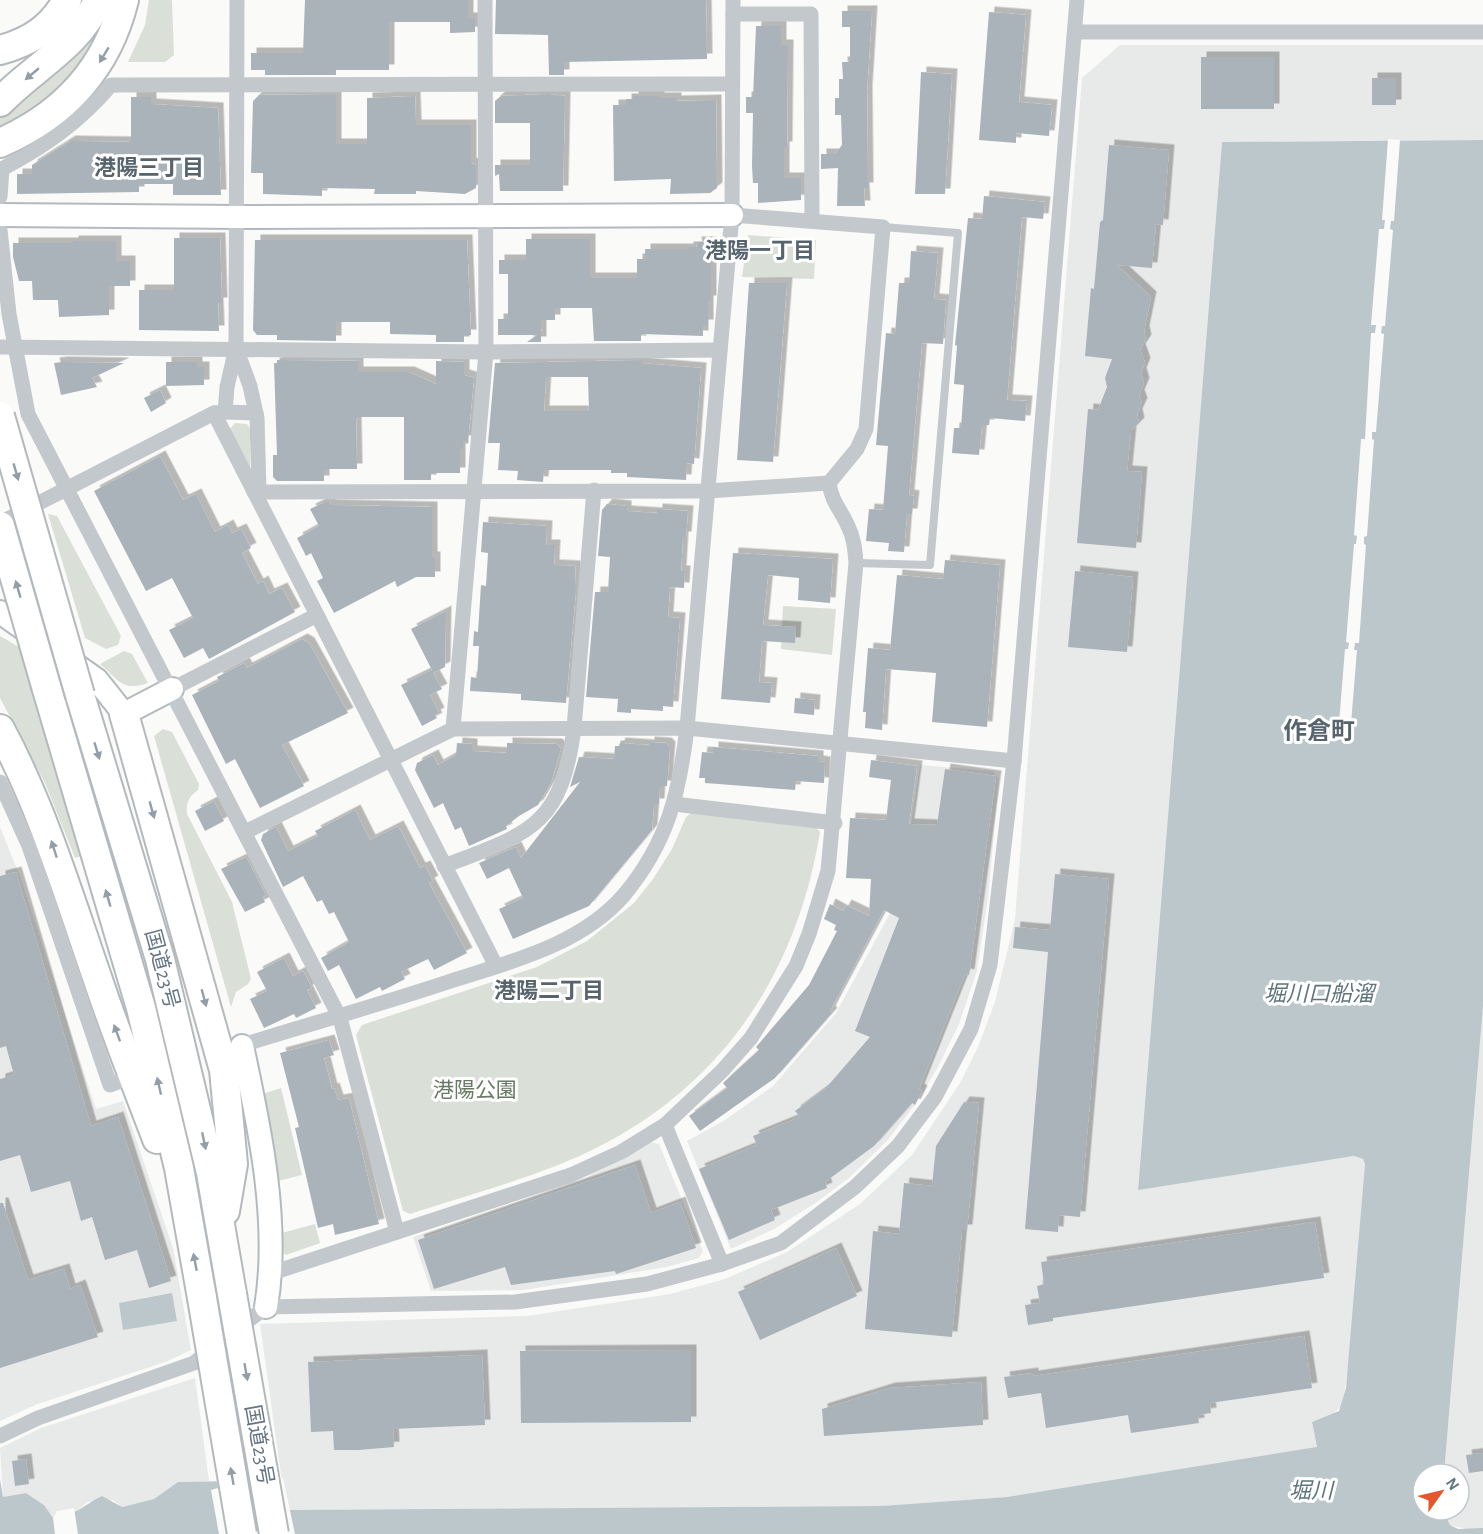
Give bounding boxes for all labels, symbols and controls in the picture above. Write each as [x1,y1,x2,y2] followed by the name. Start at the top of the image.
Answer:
[98,47,109,63] one-way arrow
[25,67,40,80] one-way arrow
[94,156,204,179] district label: 港陽三丁目
[705,239,815,262] district label: 港陽一丁目
[12,463,21,481] one-way arrow
[13,580,22,598] one-way arrow
[1283,718,1355,744] district label: 作倉町
[93,742,102,760] one-way arrow
[148,802,157,820] one-way arrow
[49,839,58,857] one-way arrow
[103,889,112,907] one-way arrow
[141,927,184,1011] street label: 国道23号
[494,979,604,1002] district label: 港陽二丁目
[1264,982,1377,1005] water label: 堀川口船溜
[200,989,210,1007] one-way arrow
[112,1024,122,1042] one-way arrow
[154,1077,164,1096] one-way arrow
[433,1079,517,1101] park label: 港陽公園
[200,1132,209,1151] one-way arrow
[190,1252,199,1271] one-way arrow
[242,1363,251,1382] one-way arrow
[242,1403,277,1487] street label: 国道23号
[1411,1462,1471,1522] north arrow
[227,1467,236,1486] one-way arrow
[1443,1475,1462,1493] text: N
[1289,1479,1335,1502] water label: 堀川

